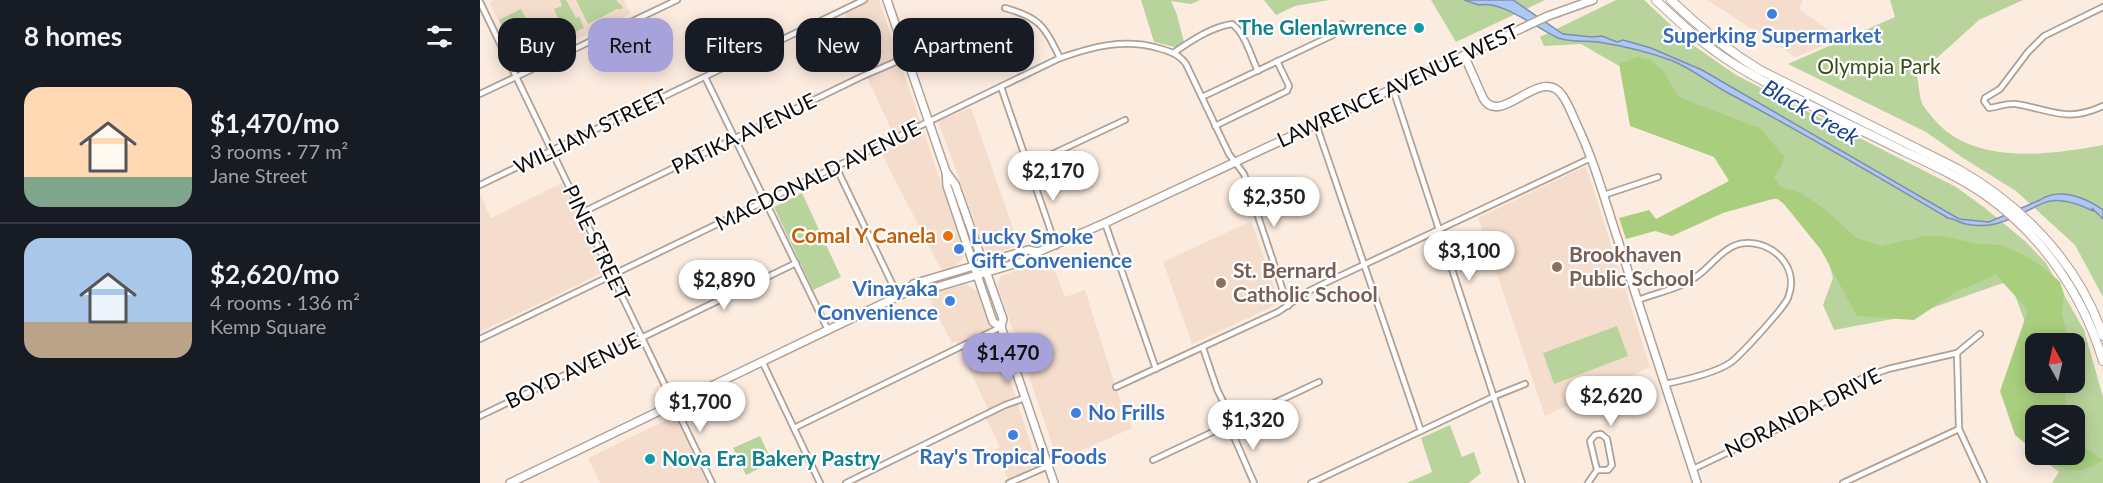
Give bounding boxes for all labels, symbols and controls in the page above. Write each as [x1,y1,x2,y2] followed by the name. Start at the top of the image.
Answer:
[1765,7,1779,21] marker: Superking Supermarket
[1239,14,1407,39] place label: The Glenlawrence
[1273,17,1523,152] street label: LAWRENCE AVENUE WEST
[498,18,576,72] chip: Buy
[588,18,673,72] chip: Rent
[685,18,784,72] chip: Filters
[796,18,881,72] chip: New
[893,18,1034,72] chip: Apartment
[24,20,122,52] text: 8 homes
[423,20,456,53] icon: filters
[1412,21,1426,35] marker: The Glenlawrence
[1663,22,1881,47] place label: Superking Supermarket
[1817,53,1941,78] park label: Olympia Park
[1758,73,1865,150] water label: Black Creek
[509,82,672,179] street label: WILLIAM STREET
[667,87,820,178] street label: PATIKA AVENUE
[210,107,340,139] text: $1,470/mo
[72,111,144,183] icon: home
[711,114,924,235] street label: MACDONALD AVENUE
[210,139,348,163] text: 3 rooms · 77 m²
[1004,151,1102,202] pin: $2,170
[1022,158,1084,182] text: $2,170
[210,163,308,187] text: Jane Street
[1225,177,1323,228] pin: $2,350
[559,180,636,305] street label: PINE STREET
[1243,184,1305,208] text: $2,350
[791,222,936,247] place label: Comal Y Canela
[971,223,1132,272] place label: Lucky Smoke Gift Convenience
[941,229,955,243] marker: Comal Y Canela
[1420,231,1518,282] pin: $3,100
[1438,238,1500,262] text: $3,100
[1569,241,1694,290] place label: Brookhaven Public School
[952,242,966,256] marker: Lucky Smoke Gift Convenience
[1233,257,1378,306] place label: St. Bernard Catholic School
[210,258,340,290] text: $2,620/mo
[675,260,773,311] pin: $2,890
[1550,260,1564,274] marker: Brookhaven Public School
[72,262,144,334] icon: home
[693,267,755,291] text: $2,890
[817,275,938,324] place label: Vinayaka Convenience
[1214,276,1228,290] marker: St. Bernard Catholic School
[210,290,360,314] text: 4 rooms · 136 m²
[943,294,957,308] marker: Vinayaka Convenience
[210,314,326,338] text: Kemp Square
[501,326,644,413] street label: BOYD AVENUE
[959,333,1057,384] pin: $1,470
[2025,333,2085,393] north arrow
[2025,333,2085,465] map controls
[977,340,1039,364] text: $1,470
[1720,361,1885,462] street label: NORANDA DRIVE
[1562,376,1660,427] pin: $2,620
[651,382,749,433] pin: $1,700
[1580,383,1642,407] text: $2,620
[669,389,731,413] text: $1,700
[1088,399,1165,424] place label: No Frills
[1204,400,1302,451] pin: $1,320
[2025,405,2085,465] button: layers
[1069,406,1083,420] marker: No Frills
[1222,407,1284,431] text: $1,320
[1006,428,1020,442] marker: Ray's Tropical Foods
[919,443,1107,468] place label: Ray's Tropical Foods
[662,445,881,470] place label: Nova Era Bakery Pastry
[643,452,657,466] marker: Nova Era Bakery Pastry

